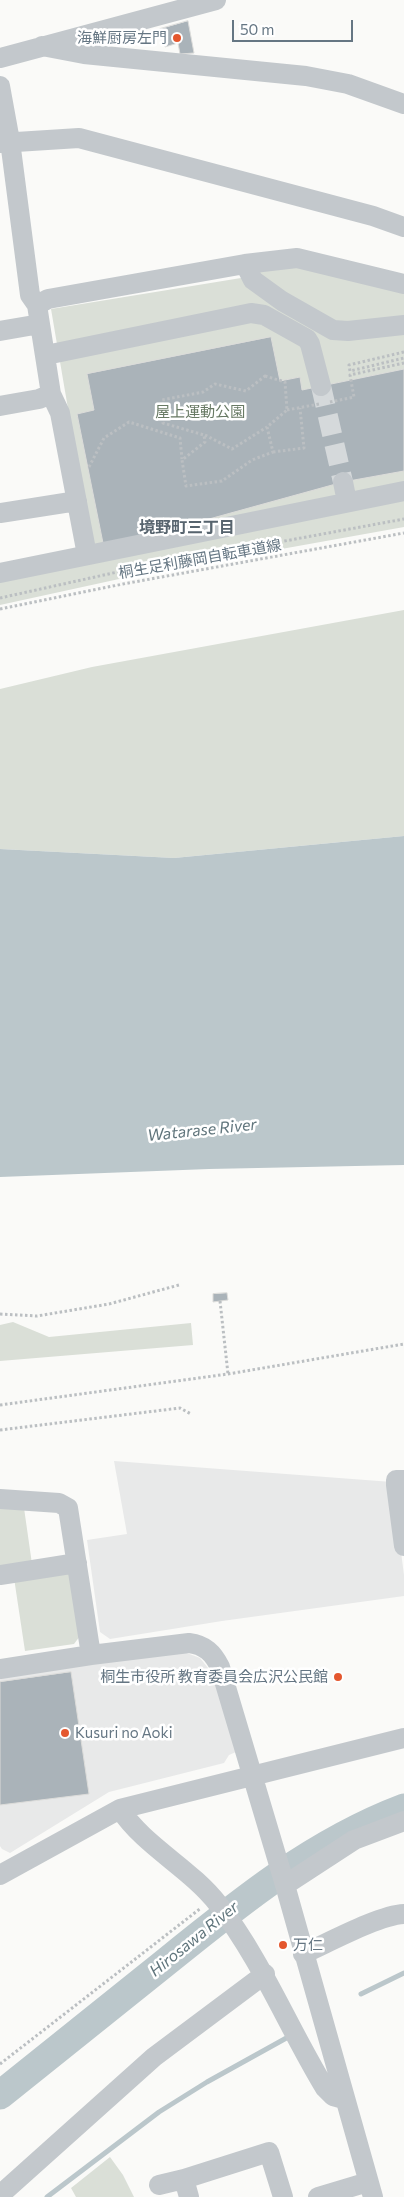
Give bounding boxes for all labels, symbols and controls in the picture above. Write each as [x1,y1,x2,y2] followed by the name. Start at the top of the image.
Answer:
[234,10,355,42] scale bar
[240,20,274,38] text: 50 m
[77,29,167,47] place label: 海鮮厨房左門
[171,32,183,44] marker: 海鮮厨房左門
[155,403,245,421] park label: 屋上運動公園
[139,518,235,538] district label: 境野町三丁目
[117,536,283,582] street label: 桐生足利藤岡自転車道線
[146,1115,258,1145] water label: Watarase River
[100,1668,328,1686] place label: 桐生市役所 教育委員会広沢公民館
[332,1671,344,1683] marker: 桐生市役所 教育委員会広沢公民館
[75,1724,173,1742] place label: Kusuri no Aoki
[59,1727,71,1739] marker: Kusuri no Aoki
[146,1897,242,1981] water label: Hirosawa River
[293,1936,323,1954] place label: 万仁
[277,1939,289,1951] marker: 万仁

